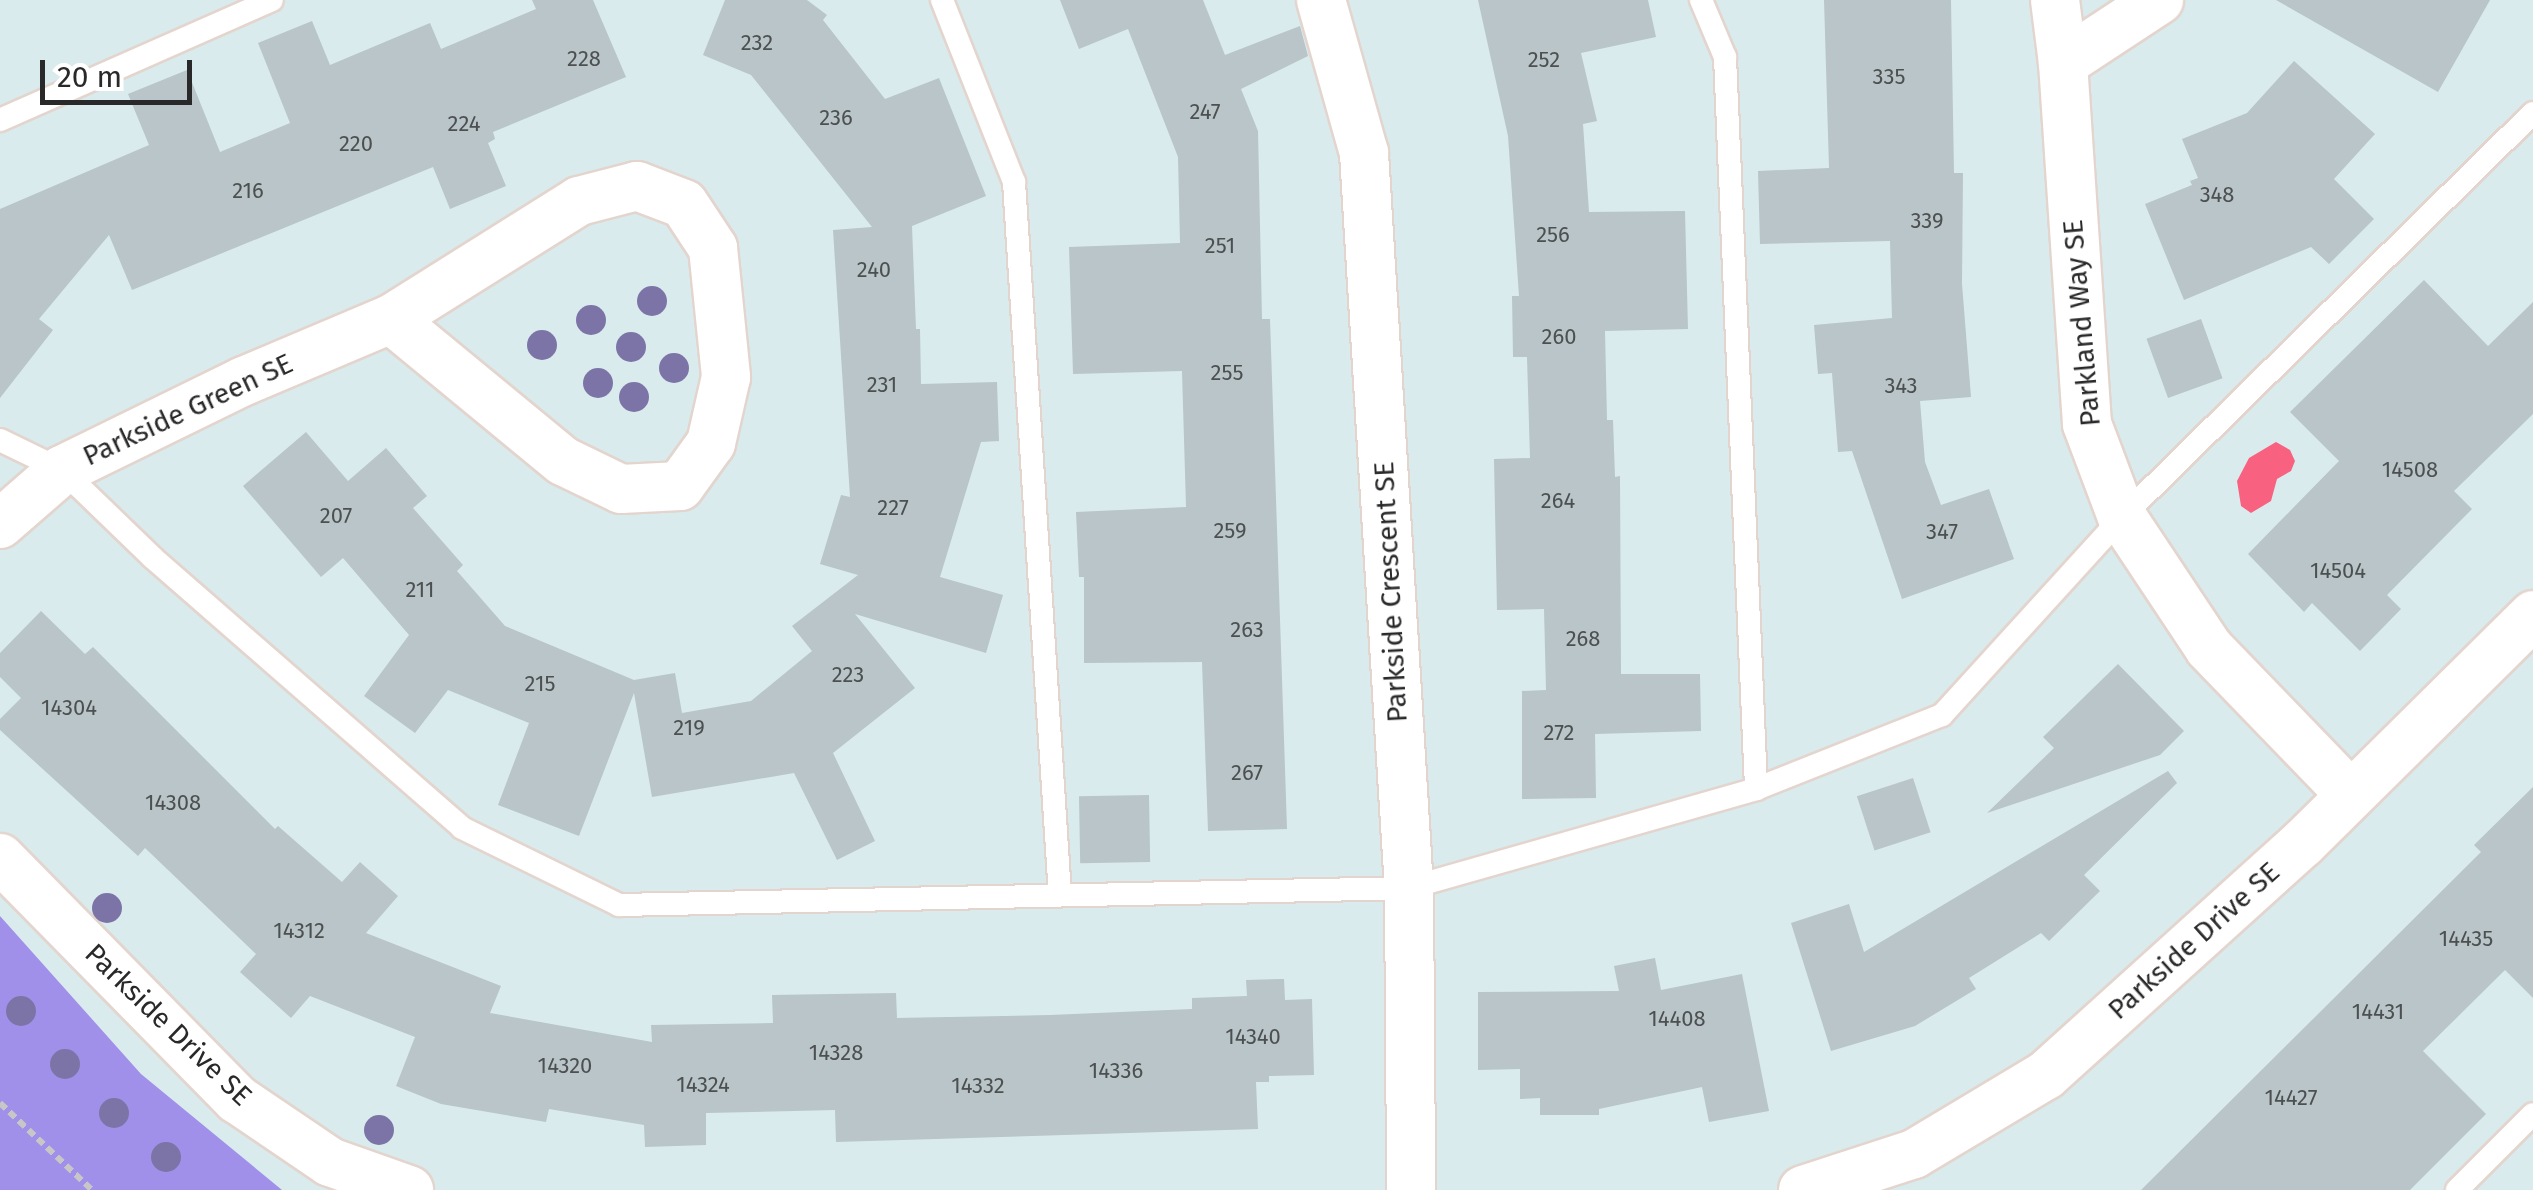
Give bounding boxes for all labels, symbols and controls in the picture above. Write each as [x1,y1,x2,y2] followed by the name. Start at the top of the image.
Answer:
[741,30,773,56] house number: 232
[45,40,198,102] scale bar
[567,46,601,72] house number: 228
[1528,47,1560,73] house number: 252
[57,59,122,95] text: 20 m
[1873,64,1905,90] house number: 335
[1189,99,1221,125] house number: 247
[819,105,853,131] house number: 236
[448,111,480,137] house number: 224
[339,131,373,157] house number: 220
[232,178,264,204] house number: 216
[2200,182,2234,208] house number: 348
[1910,208,1944,234] house number: 339
[2056,218,2108,428] street label: Parkland Way SE
[1536,222,1570,248] house number: 256
[1205,233,1235,259] house number: 251
[857,257,891,283] house number: 240
[1542,324,1576,350] house number: 260
[78,347,298,473] street label: Parkside Green SE
[1211,360,1243,386] house number: 255
[867,372,897,398] house number: 231
[1884,373,1918,399] house number: 343
[2382,457,2438,483] house number: 14508
[1367,461,1415,723] street label: Parkside Crescent SE
[1541,488,1575,514] house number: 264
[877,495,909,521] house number: 227
[320,503,352,529] house number: 207
[1213,518,1247,544] house number: 259
[1926,519,1958,545] house number: 347
[2310,558,2366,584] house number: 14504
[405,577,435,603] house number: 211
[1230,617,1264,643] house number: 263
[1566,626,1600,652] house number: 268
[832,662,864,688] house number: 223
[525,671,555,697] house number: 215
[41,695,97,721] house number: 14304
[673,715,705,741] house number: 219
[1544,720,1574,746] house number: 272
[1231,760,1263,786] house number: 267
[145,790,201,816] house number: 14308
[2102,855,2286,1027] street label: Parkside Drive SE
[273,918,325,944] house number: 14312
[2439,926,2493,952] house number: 14435
[78,937,258,1113] street label: Parkside Drive SE
[2352,999,2404,1025] house number: 14431
[1648,1006,1706,1032] house number: 14408
[1225,1024,1281,1050] house number: 14340
[809,1040,863,1066] house number: 14328
[538,1053,592,1079] house number: 14320
[1089,1058,1143,1084] house number: 14336
[676,1072,730,1098] house number: 14324
[951,1073,1005,1099] house number: 14332
[2265,1085,2317,1111] house number: 14427

